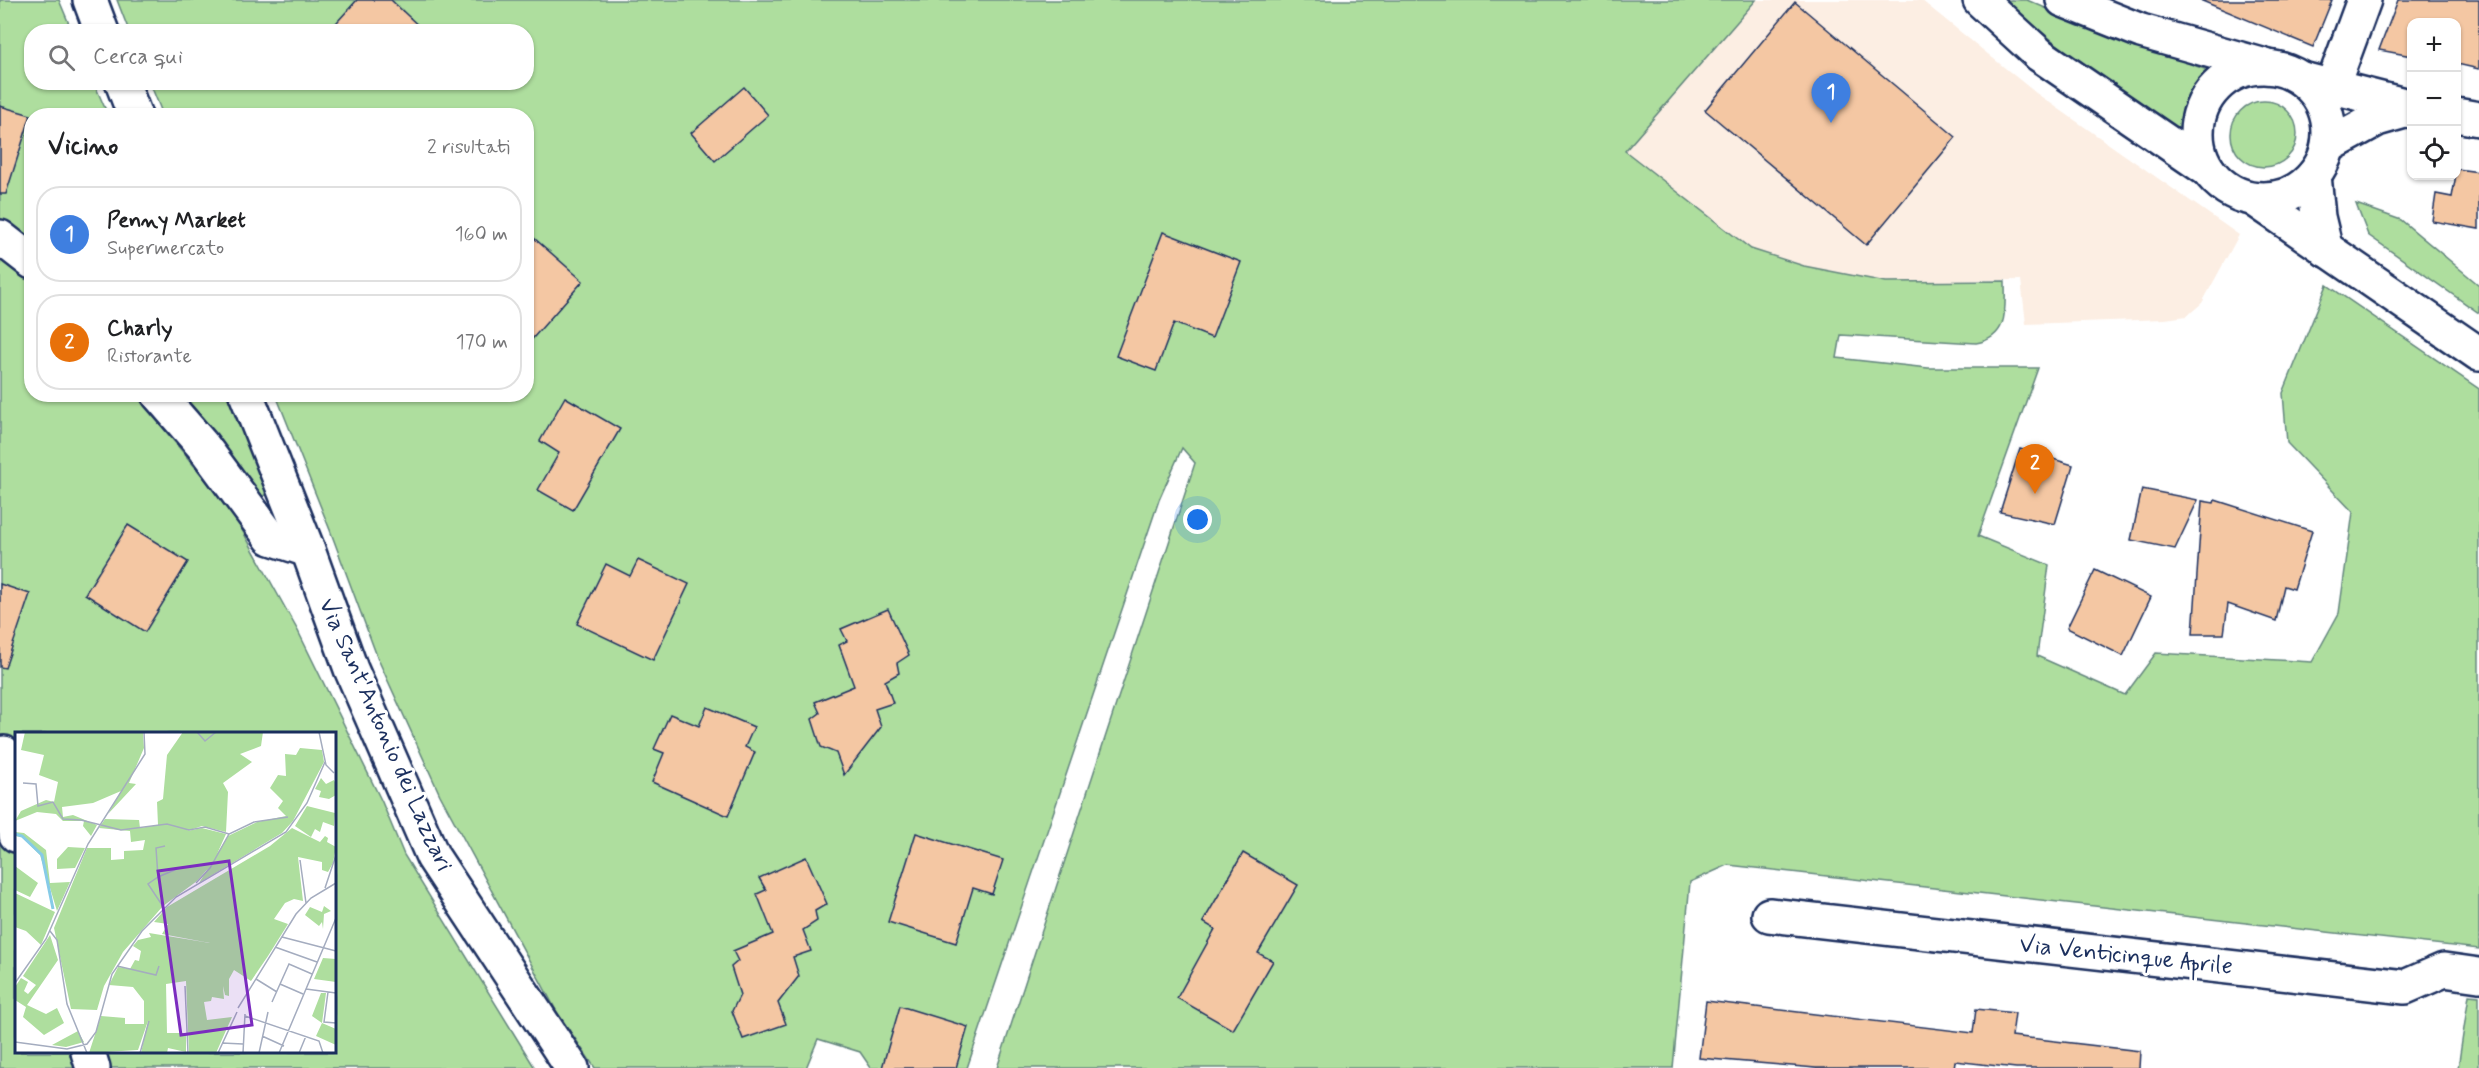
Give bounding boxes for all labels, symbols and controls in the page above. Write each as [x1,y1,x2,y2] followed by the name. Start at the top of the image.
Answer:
[2407,18,2461,180] map controls
[2407,18,2461,72] button: +
[24,24,534,90] search box
[45,41,78,74] icon: search
[93,43,183,71] text: Cerca qui
[2407,72,2461,126] button: −
[1812,74,1850,123] pin: 1
[2407,126,2461,180] button: locate
[48,130,118,164] text: Vicino
[427,134,510,161] text: 2 risultati
[107,207,246,235] text: Penny Market
[65,221,74,248] text: 1
[455,221,508,248] text: 160 m
[107,235,224,262] text: Supermercato
[107,315,172,343] text: Charly
[65,329,74,356] text: 2
[456,329,508,356] text: 170 m
[107,343,192,370] text: Ristorante
[2016,444,2054,494] pin: 2
[1183,505,1212,534] your location
[311,594,459,876] street label: Via Sant'Antonio dei Lazzari
[15,732,336,1053] inset map
[2017,929,2234,986] street label: Via Venticinque Aprile

